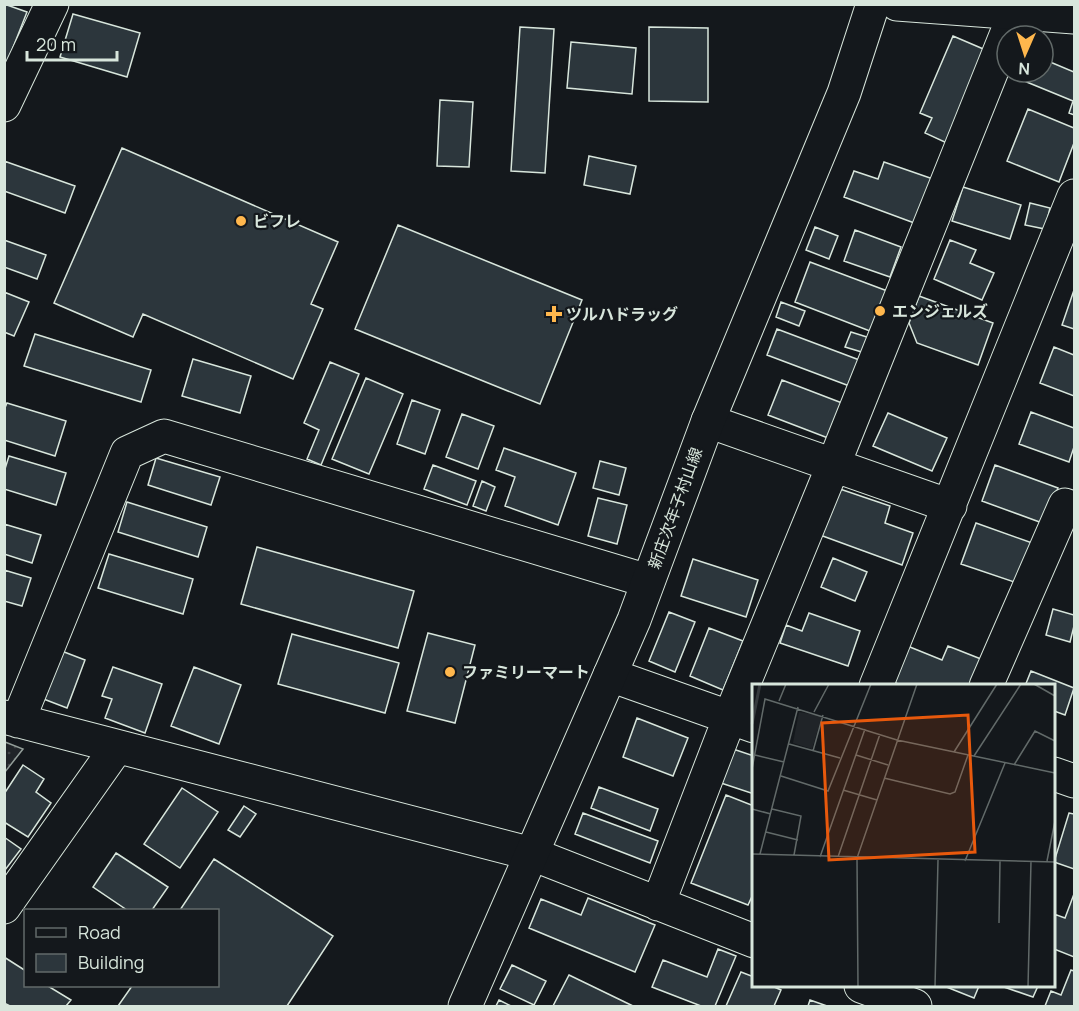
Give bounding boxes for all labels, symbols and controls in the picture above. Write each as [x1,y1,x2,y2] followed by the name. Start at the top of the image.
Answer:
[27,24,117,62] scale bar
[995,24,1055,84] north arrow
[36,32,76,56] text: 20 m
[1018,58,1031,80] text: N
[253,210,301,232] place label: ビフレ
[234,214,248,228] marker: ビフレ
[892,300,988,322] place label: エンジェルズ
[566,303,678,325] place label: ツルハドラッグ
[873,304,887,318] marker: エンジェルズ
[547,307,561,321] marker: ツルハドラッグ
[643,444,707,572] street label: 新庄次年子村山線
[462,661,590,683] place label: ファミリーマート
[443,665,457,679] marker: ファミリーマート
[752,684,1055,987] inset map
[24,909,219,987] legend
[78,920,121,944] text: Road
[78,950,144,974] text: Building

